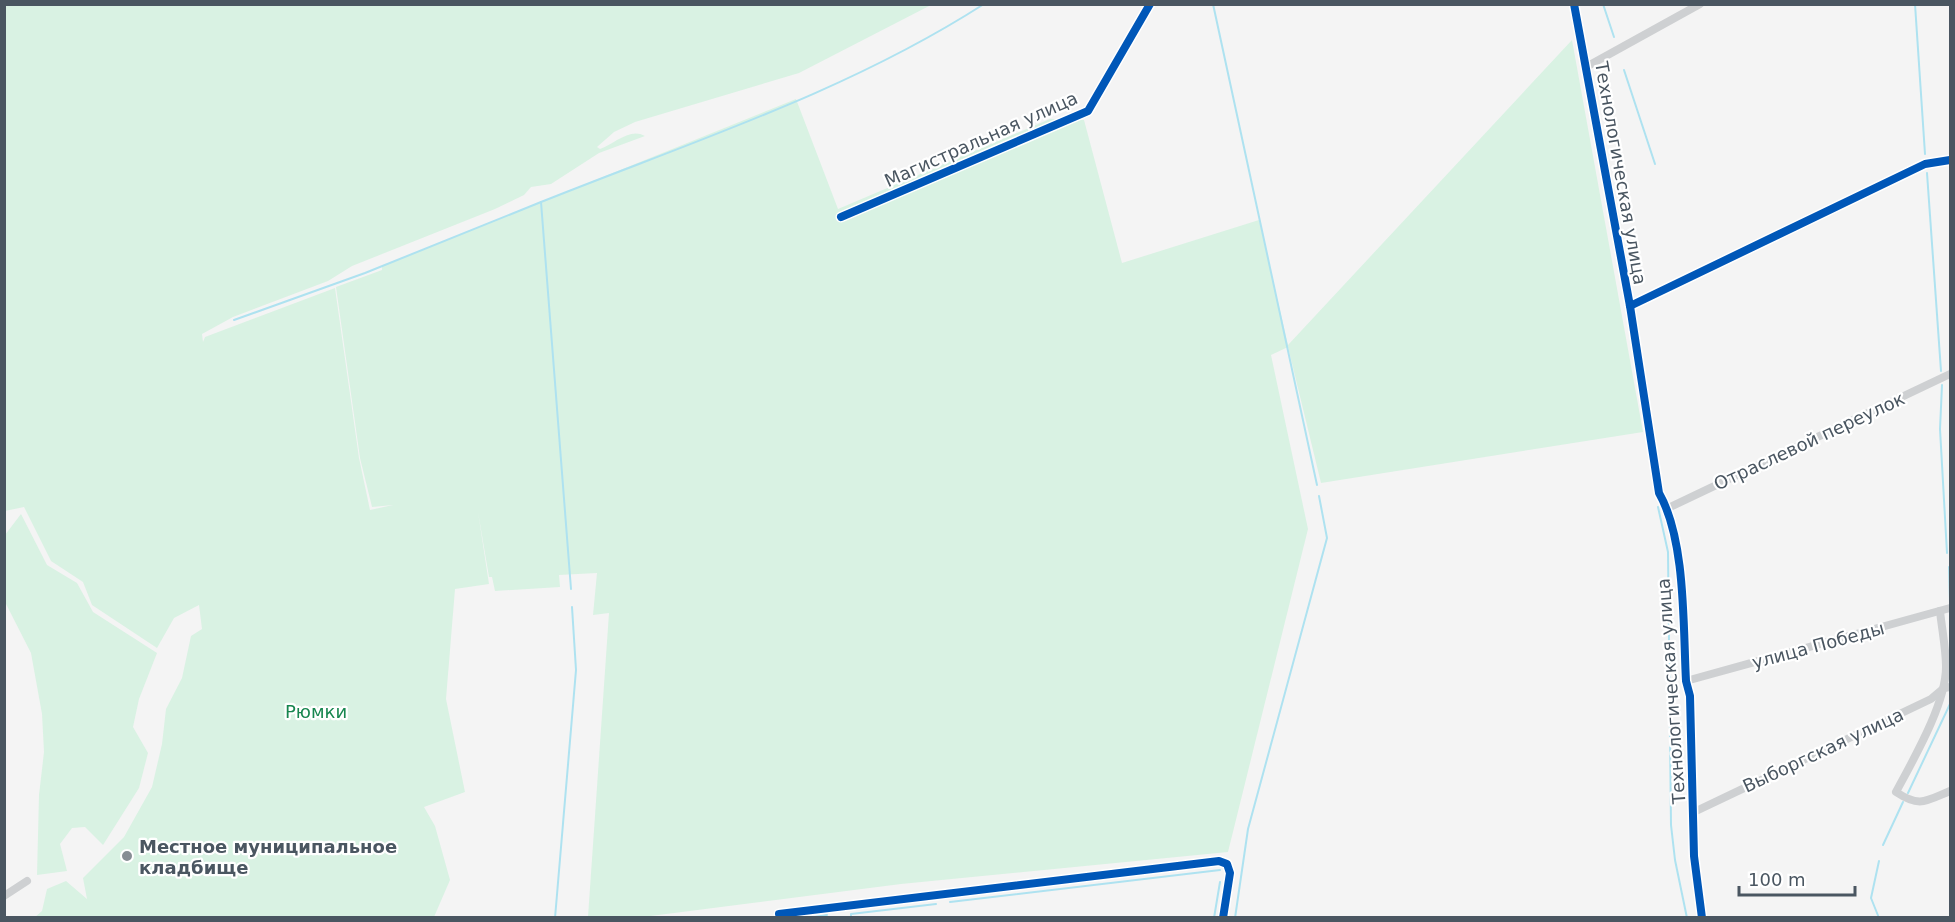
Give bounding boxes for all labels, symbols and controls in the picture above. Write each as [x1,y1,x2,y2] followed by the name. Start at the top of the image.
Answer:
[1591,59,1651,286] street label: Технологическая улица
[881,87,1081,191] street label: Магистральная улица
[1710,387,1908,494] street label: Отраслевой переулок
[1653,577,1689,806] street label: Технологическая улица
[1749,617,1887,673] street label: улица Победы
[285,701,347,722] park label: Рюмки
[1739,703,1907,797] street label: Выборгская улица
[139,836,397,878] place label: Местное муниципальное кладбище
[120,849,134,863] marker: Местное муниципальное кладбище
[1739,859,1854,897] scale bar
[1748,869,1806,890] text: 100 m

